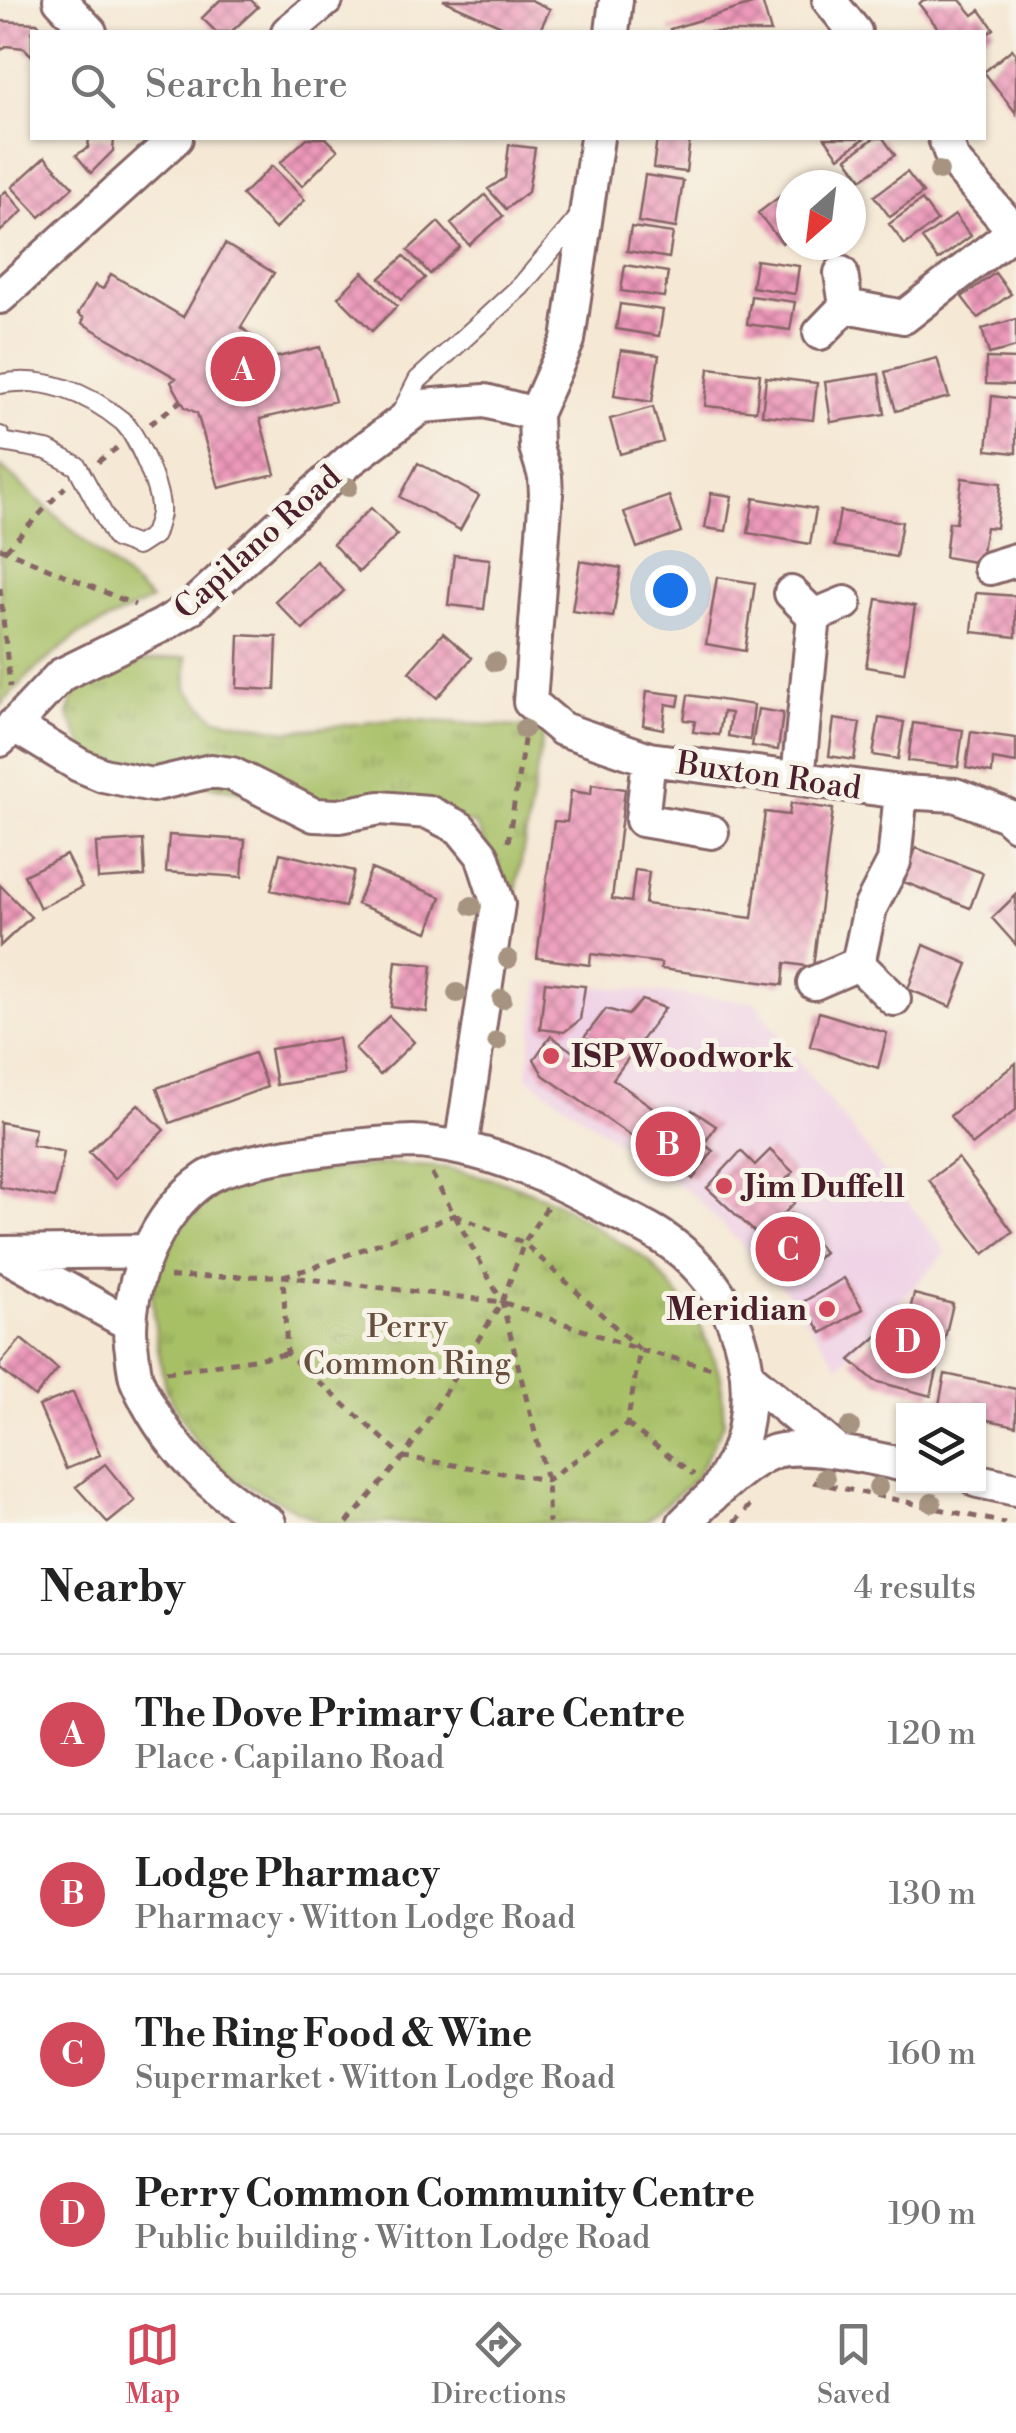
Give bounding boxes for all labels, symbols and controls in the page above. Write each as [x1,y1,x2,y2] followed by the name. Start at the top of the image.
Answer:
[30,30,986,140] search box
[65,58,120,113] icon: search
[145,62,348,109] text: Search here
[776,170,866,260] north arrow
[210,332,276,406] pin: A
[166,457,349,628] street label: Capilano Road
[645,565,696,616] your location
[673,743,864,809] street label: Buxton Road
[571,1037,794,1077] place label: ISP Woodwork
[540,1045,562,1067] marker: ISP Woodwork
[636,1106,700,1182] pin: B
[740,1167,905,1207] place label: Jim Duffell
[713,1175,735,1197] marker: Jim Duffell
[756,1212,820,1286] pin: C
[666,1290,807,1330] place label: Meridian
[816,1298,838,1320] marker: Meridian
[876,1304,940,1378] pin: D
[303,1307,511,1384] park label: Perry Common Ring
[896,1403,986,1493] map controls
[896,1403,986,1493] button: layers
[40,1562,185,1615] text: Nearby
[854,1568,976,1608] text: 4 results
[135,1691,685,1738] text: The Dove Primary Care Centre
[61,1714,84,1754] text: A
[887,1714,976,1754] text: 120 m
[135,1738,444,1778] text: Place · Capilano Road
[135,1851,440,1898] text: Lodge Pharmacy
[60,1874,85,1914] text: B
[889,1874,976,1914] text: 130 m
[135,1898,576,1938] text: Pharmacy · Witton Lodge Road
[135,2011,532,2058] text: The Ring Food & Wine
[61,2034,84,2074] text: C
[888,2034,976,2074] text: 160 m
[135,2058,615,2098] text: Supermarket · Witton Lodge Road
[135,2171,755,2218] text: Perry Common Community Centre
[60,2194,85,2234] text: D
[888,2194,976,2234] text: 190 m
[135,2218,650,2258] text: Public building · Witton Lodge Road
[125,2317,180,2412] tab: Map
[431,2317,566,2412] tab: Directions
[817,2317,891,2412] tab: Saved

